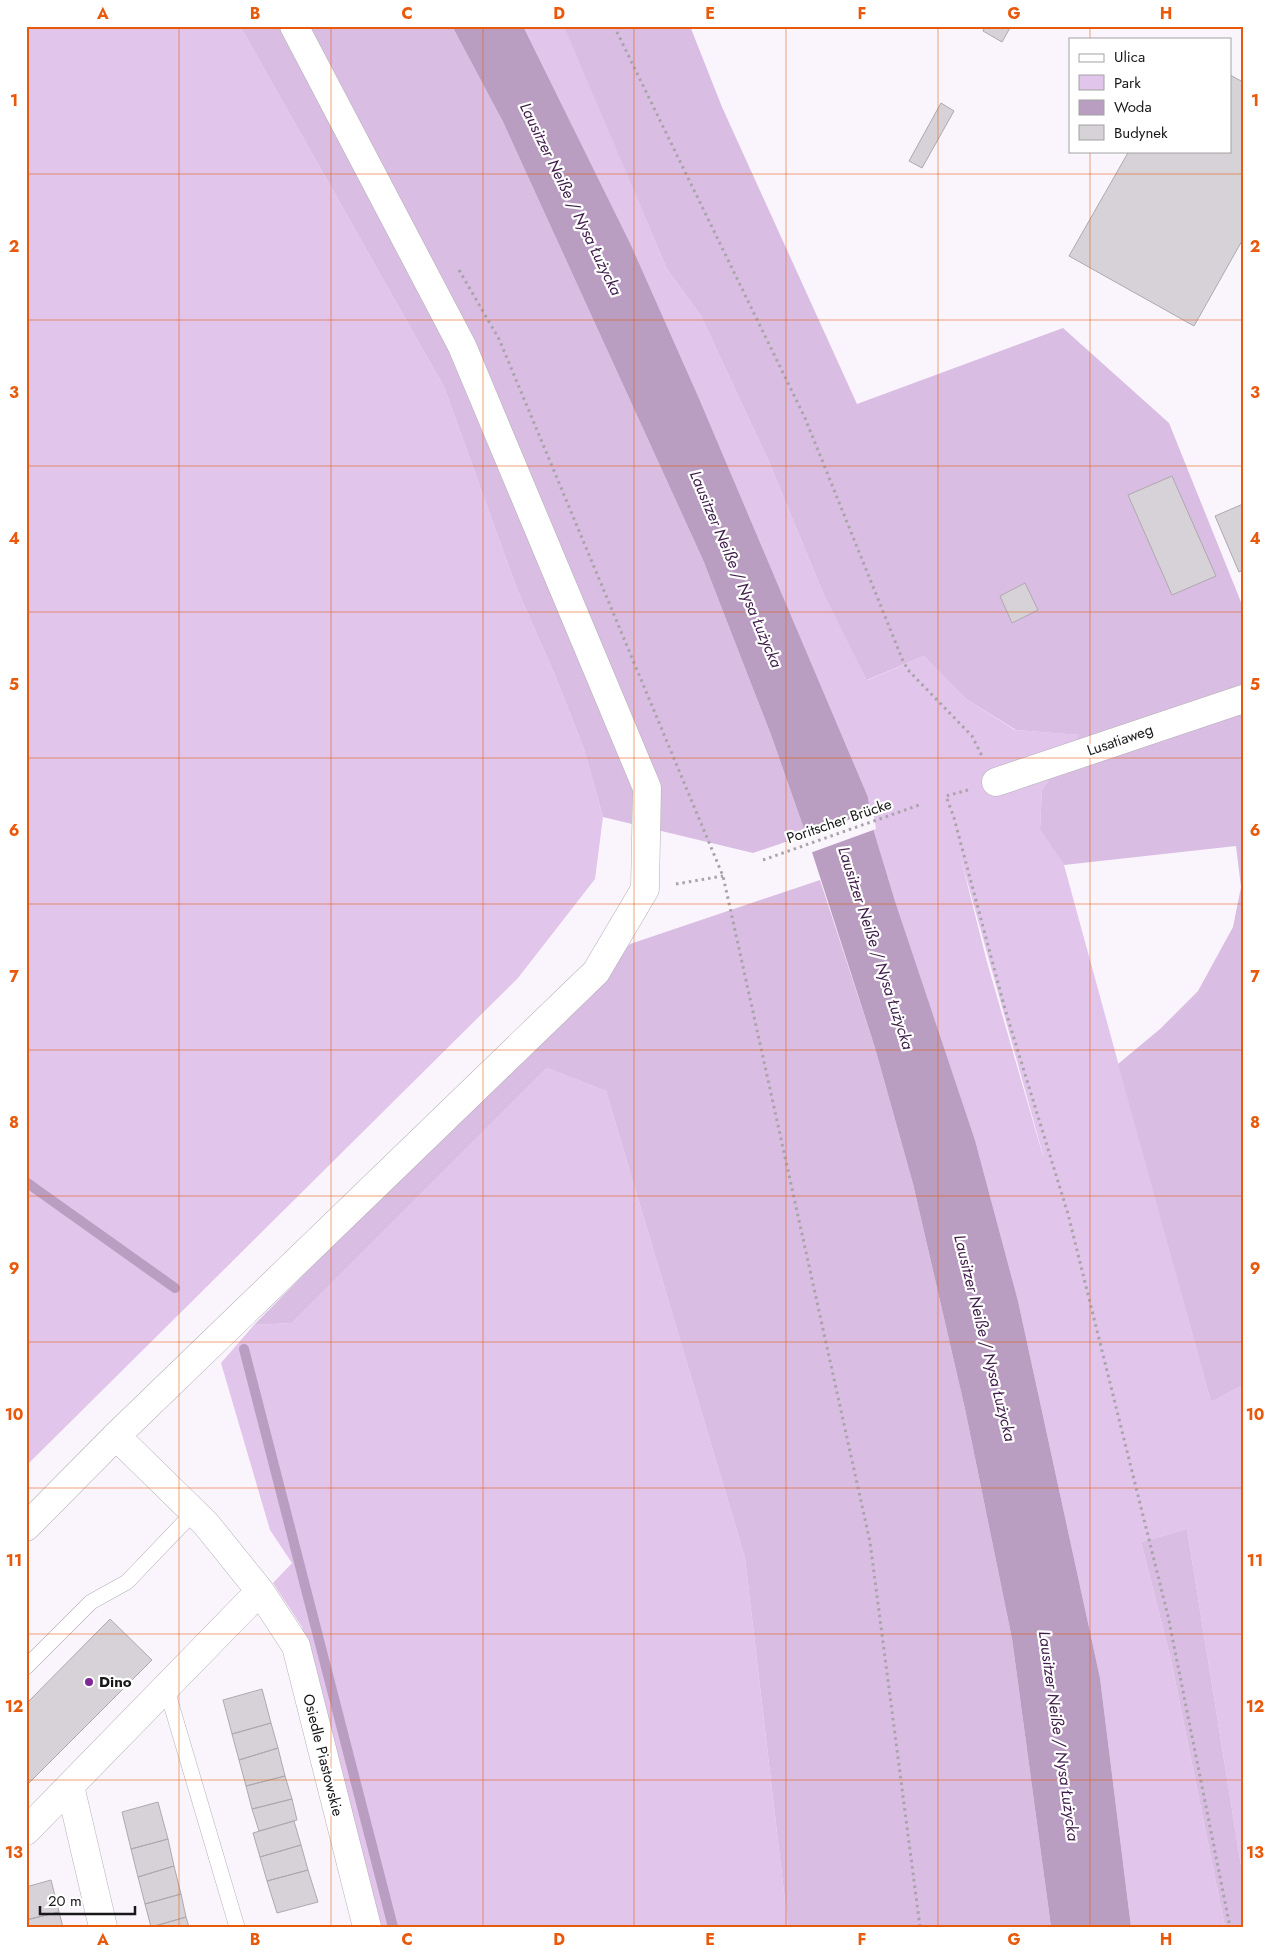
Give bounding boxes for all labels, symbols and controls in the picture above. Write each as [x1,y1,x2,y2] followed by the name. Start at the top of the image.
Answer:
[96,2,109,25] text: A
[250,2,260,25] text: B
[401,2,413,25] text: C
[553,2,565,25] text: D
[705,2,715,25] text: E
[858,2,866,25] text: F
[1007,2,1021,25] text: G
[1160,2,1172,25] text: H
[1069,38,1232,152] legend
[1114,46,1145,68] text: Ulica
[1114,72,1141,94] text: Park
[10,89,18,112] text: 1
[1251,89,1259,112] text: 1
[1114,96,1152,118] text: Woda
[514,99,628,300] water label: Lausitzer Neiße / Nysa Łużycka
[1114,122,1168,144] text: Budynek
[9,235,19,258] text: 2
[1250,235,1260,258] text: 2
[9,381,19,404] text: 3
[1250,381,1260,404] text: 3
[684,467,788,671] water label: Lausitzer Neiße / Nysa Łużycka
[8,527,20,550] text: 4
[1249,527,1261,550] text: 4
[9,673,19,696] text: 5
[1250,673,1260,696] text: 5
[1084,718,1156,762] street label: Lusatiaweg
[784,793,895,849] street label: Poritscher Brücke
[9,819,19,842] text: 6
[1250,819,1260,842] text: 6
[832,844,920,1053] water label: Lausitzer Neiße / Nysa Łużycka
[9,965,19,988] text: 7
[1250,965,1260,988] text: 7
[9,1111,19,1134] text: 8
[1250,1111,1260,1134] text: 8
[948,1232,1022,1444] water label: Lausitzer Neiße / Nysa Łużycka
[9,1257,19,1280] text: 9
[1250,1257,1260,1280] text: 9
[5,1403,23,1426] text: 10
[1246,1403,1264,1426] text: 10
[6,1549,22,1572] text: 11
[1247,1549,1263,1572] text: 11
[1033,1629,1085,1843] water label: Lausitzer Neiße / Nysa Łużycka
[99,1671,132,1693] place label: Dino
[83,1676,95,1688] marker: Dino
[297,1692,349,1819] street label: Osiedle Piastowskie
[5,1695,23,1718] text: 12
[1246,1695,1264,1718] text: 12
[5,1841,23,1864] text: 13
[1246,1841,1264,1864] text: 13
[40,1883,135,1915] scale bar
[48,1890,82,1912] text: 20 m
[96,1928,109,1951] text: A
[250,1928,260,1951] text: B
[401,1928,413,1951] text: C
[553,1928,565,1951] text: D
[705,1928,715,1951] text: E
[858,1928,866,1951] text: F
[1007,1928,1021,1951] text: G
[1160,1928,1172,1951] text: H

